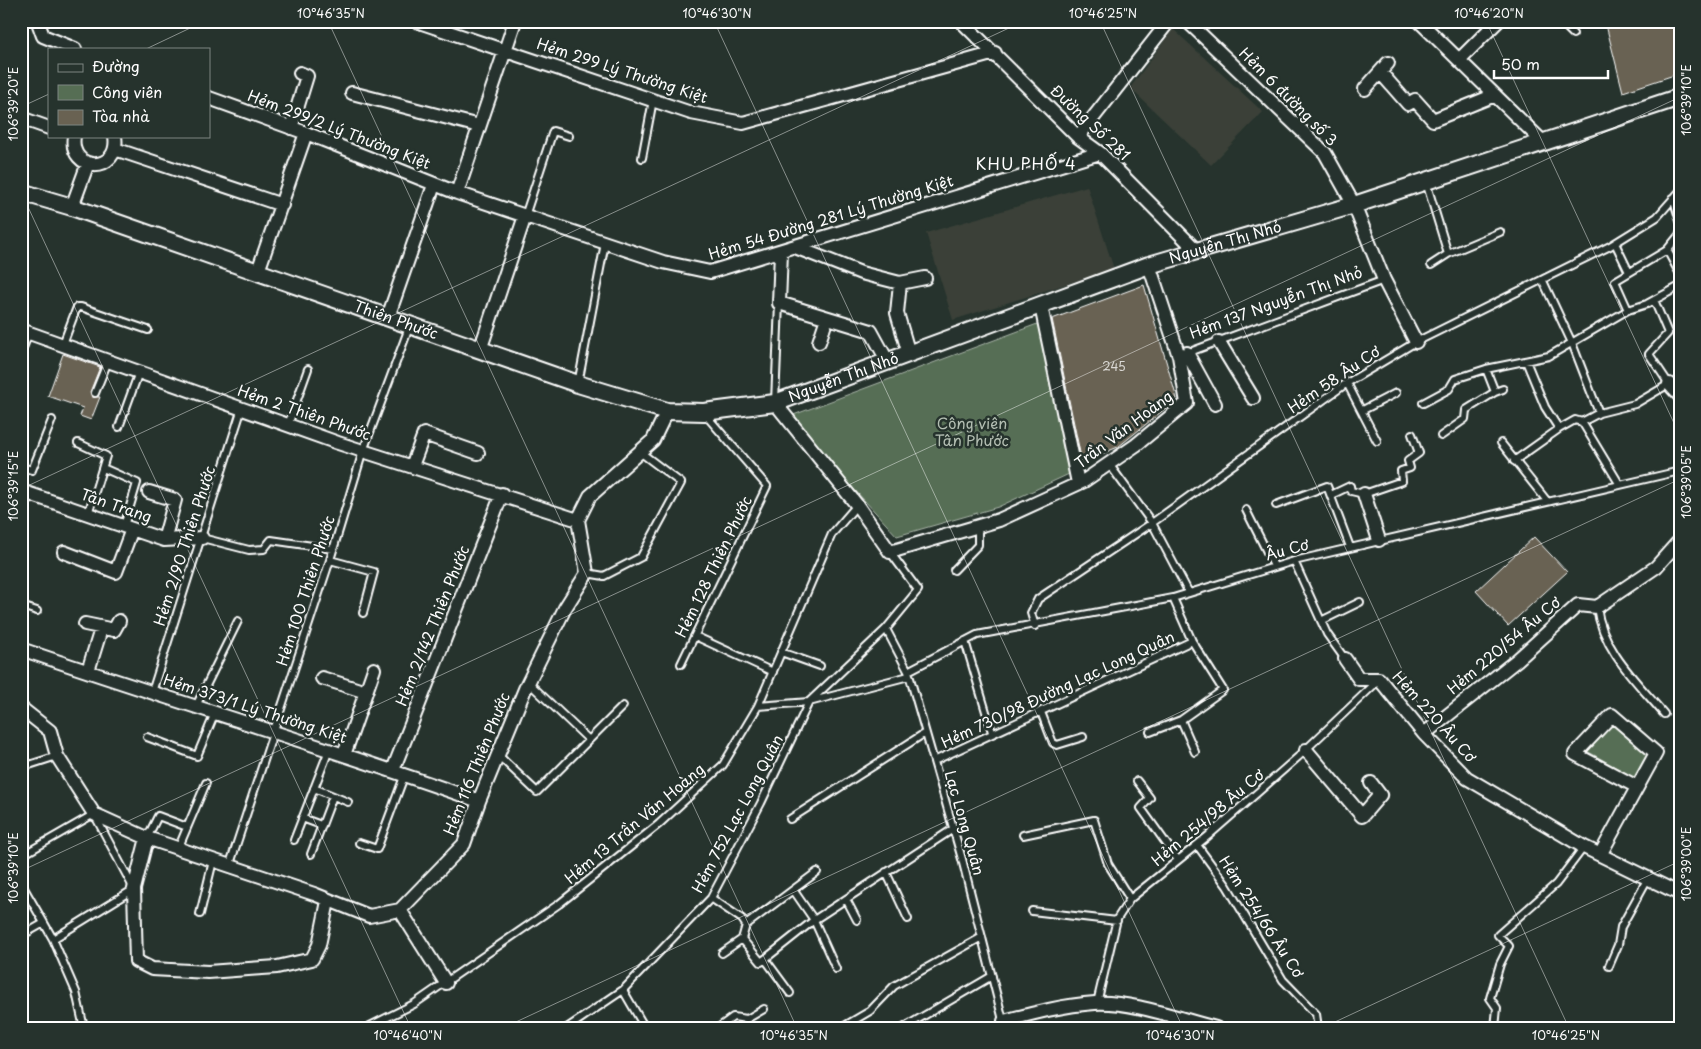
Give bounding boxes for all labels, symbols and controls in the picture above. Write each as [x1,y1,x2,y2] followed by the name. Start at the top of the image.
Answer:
[297,4,365,22] text: 10°46'35"N
[682,4,752,22] text: 10°46'30"N
[1069,4,1137,22] text: 10°46'25"N
[1454,4,1524,22] text: 10°46'20"N
[534,31,711,108] street label: Hẻm 299 Lý Thường Kiệt
[1235,41,1344,150] street label: Hẻm 6 đường số 3
[48,48,210,138] legend
[1494,48,1607,80] scale bar
[1501,52,1540,75] text: 50 m
[92,54,140,77] text: Đường
[1677,64,1695,136] text: 106°39'10"E
[4,67,22,141] text: 106°39'20"E
[1046,79,1136,165] street label: Đường Số 281
[92,80,162,103] text: Công viên
[245,83,434,174] street label: Hẻm 299/2 Lý Thường Kiệt
[92,104,150,127] text: Tòa nhà
[976,151,1076,175] district label: KHU PHỐ 4
[705,168,956,265] street label: Hẻm 54 Đường 281 Lý Thường Kiệt
[1166,214,1284,269] street label: Nguyễn Thị Nhỏ
[1186,260,1365,344] street label: Hẻm 137 Nguyễn Thị Nhỏ
[351,293,441,344] street label: Thiên Phước
[1282,339,1384,418] street label: Hẻm 58 Âu Cơ
[785,345,901,407] street label: Nguyễn Thị Nhỏ
[1102,357,1126,375] house number: 245
[235,378,374,445] street label: Hẻm 2 Thiên Phước
[1069,384,1177,473] street label: Trần Văn Hoàng
[935,411,1009,451] park label: Công viên Tân Phước
[1677,445,1695,519] text: 106°39'05"E
[4,451,22,521] text: 106°39'15"E
[147,463,220,628] street label: Hẻm 2/90 Thiên Phước
[78,482,155,527] street label: Tân Trang
[668,492,757,641] street label: Hẻm 128 Thiên Phước
[269,513,340,669] street label: Hẻm 100 Thiên Phước
[1262,531,1312,565] street label: Âu Cơ
[389,542,474,709] street label: Hẻm 2/142 Thiên Phước
[1441,590,1566,699] street label: Hẻm 220/54 Âu Cơ
[937,624,1178,753] street label: Hẻm 730/98 Đường Lạc Long Quân
[1388,665,1483,768] street label: Hẻm 220 Âu Cơ
[161,667,350,748] street label: Hẻm 373/1 Lý Thường Kiệt
[437,689,515,838] street label: Hẻm 116 Thiên Phước
[685,730,788,897] street label: Hẻm 752 Lạc Long Quân
[559,757,709,888] street label: Hẻm 13 Trần Văn Hoàng
[1146,762,1269,871] street label: Hẻm 254/98 Âu Cơ
[939,767,991,878] street label: Lạc Long Quân
[1677,827,1695,901] text: 106°39'00"E
[4,832,22,904] text: 106°39'10"E
[1214,851,1311,983] street label: Hẻm 254/66 Âu Cơ
[374,1026,442,1044] text: 10°46'40"N
[760,1026,828,1044] text: 10°46'35"N
[1145,1026,1215,1044] text: 10°46'30"N
[1532,1026,1600,1044] text: 10°46'25"N

